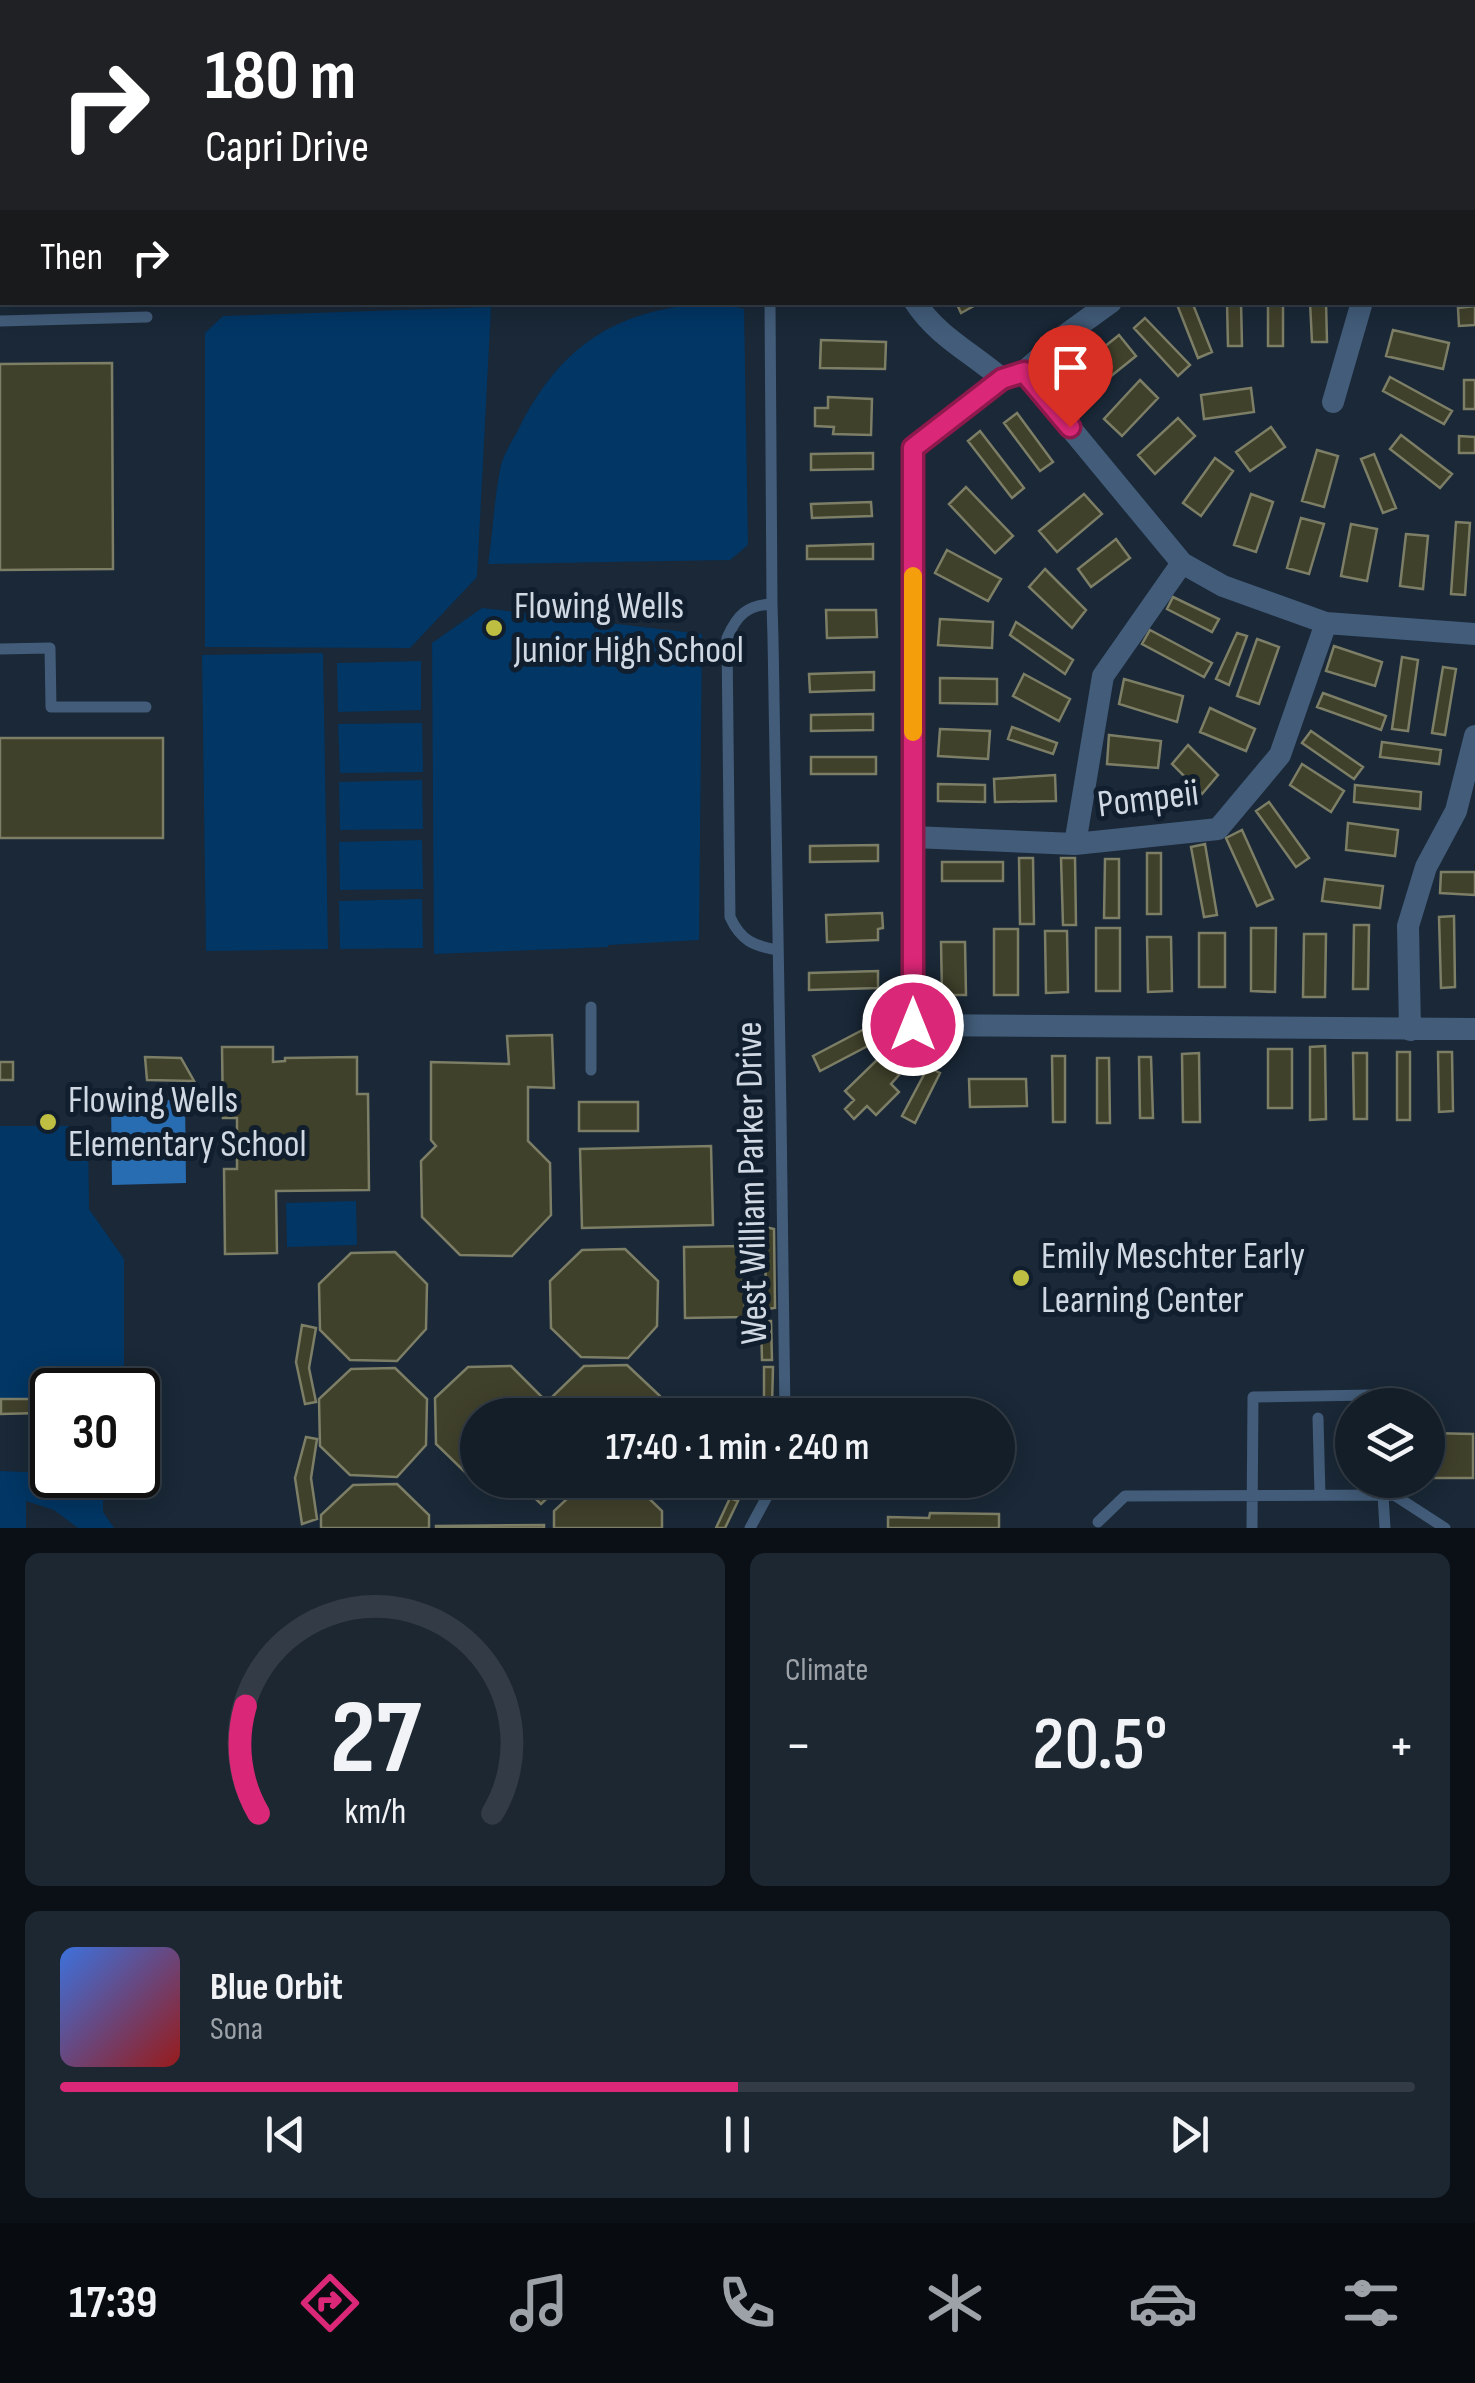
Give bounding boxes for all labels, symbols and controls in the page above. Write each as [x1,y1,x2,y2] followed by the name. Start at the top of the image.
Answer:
[205,35,356,119] text: 180 m
[40,40,170,170] icon: right
[205,120,369,175] text: Capri Drive
[123,230,178,285] icon: right
[40,235,103,280] text: Then
[1028,325,1113,428] pin
[1043,340,1098,395] icon: arrive
[513,584,744,673] place label: Flowing Wells Junior High School
[483,617,505,639] marker: Flowing Wells Junior High School
[1095,770,1201,828] street label: Pompeii
[861,973,965,1077] position arrow
[727,1021,777,1345] street label: West William Parker Drive
[68,1078,307,1167] place label: Flowing Wells Elementary School
[37,1111,59,1133] marker: Flowing Wells Elementary School
[1041,1234,1305,1323] place label: Emily Meschter Early Learning Center
[1010,1267,1032,1289] marker: Emily Meschter Early Learning Center
[30,1368,160,1498] speed limit sign: 30
[1335,1388,1445,1498] map controls
[1335,1388,1445,1498] button: layers
[606,1425,869,1470] text: 17:40 · 1 min · 240 m
[785,1651,868,1690] text: Climate
[330,1677,421,1802] text: 27
[1032,1700,1168,1791] text: 20.5°
[785,1713,812,1780] text: −
[1388,1713,1415,1780] text: +
[344,1791,406,1834] text: km/h
[210,1965,343,2010] text: Blue Orbit
[210,2010,263,2049] text: Sona
[258,2107,313,2162] icon: previous
[710,2107,765,2162] icon: pause
[1162,2107,1217,2162] icon: next
[295,2268,365,2338] icon: directions
[504,2268,574,2338] icon: music
[712,2268,782,2338] icon: phone
[920,2268,990,2338] icon: climate
[1128,2268,1198,2338] icon: car
[1336,2268,1406,2338] icon: filters
[69,2276,157,2331] text: 17:39

